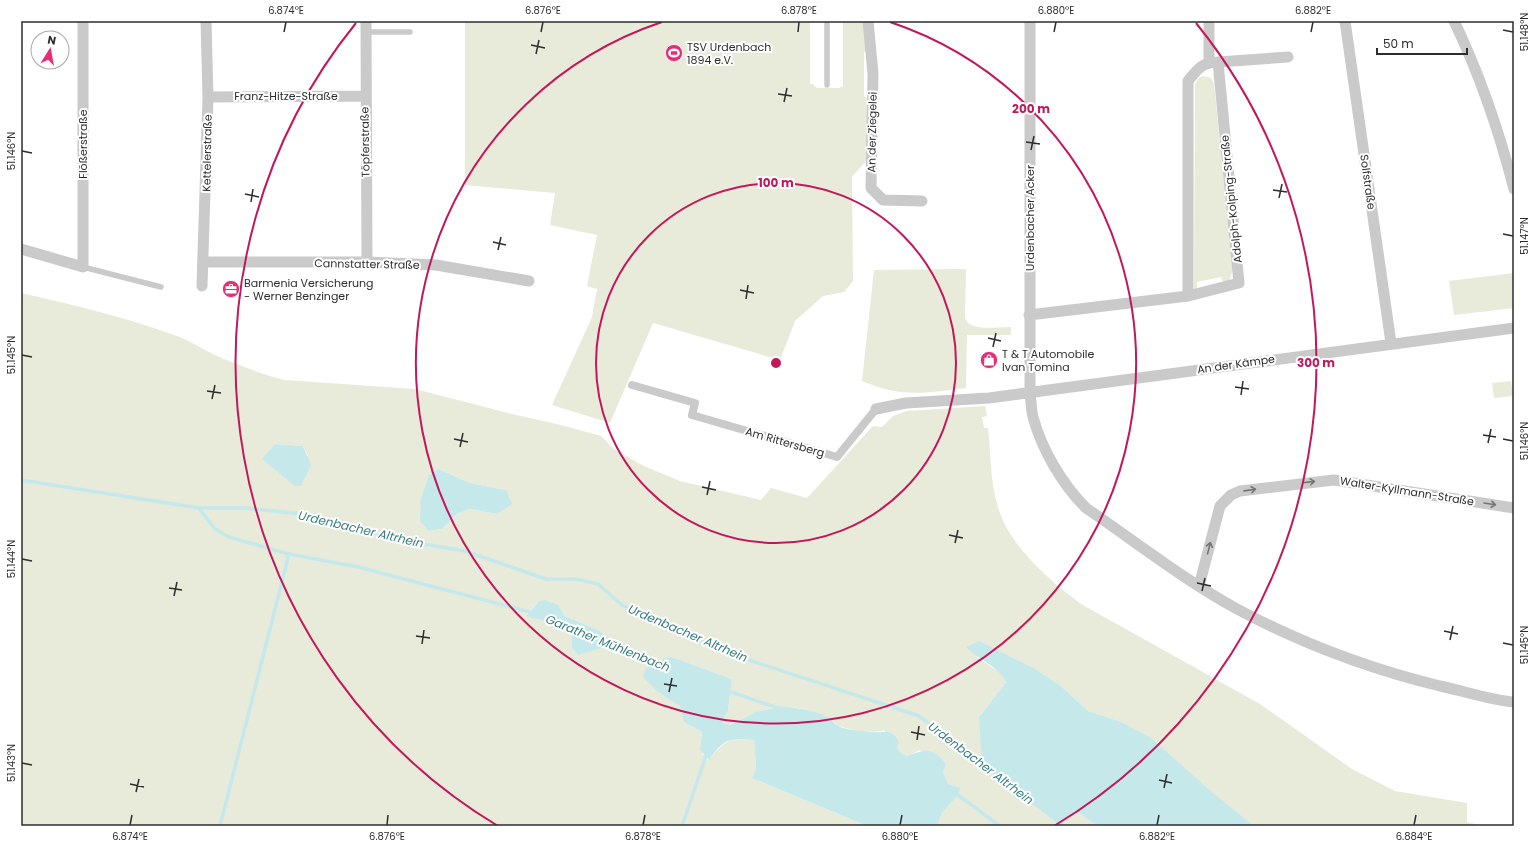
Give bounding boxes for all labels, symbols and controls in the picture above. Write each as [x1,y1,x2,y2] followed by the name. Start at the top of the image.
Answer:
[268,3,304,18] text: 6.874°E
[525,3,561,18] text: 6.876°E
[781,3,817,18] text: 6.878°E
[1038,3,1074,18] text: 6.880°E
[1295,3,1331,18] text: 6.882°E
[1517,13,1532,51] text: 51.148°N
[30,30,70,70] north arrow
[1377,30,1467,56] scale bar
[46,32,57,49] text: N
[1383,35,1414,52] text: 50 m
[687,39,771,68] place label: TSV Urdenbach 1894 e.V.
[664,43,684,63] sports icon: TSV Urdenbach 1894 e.V.
[234,88,338,104] street label: Franz-Hitze-Straße
[863,91,881,172] street label: An der Ziegelei
[1012,100,1050,117] text: 200 m
[356,106,374,177] street label: Töpferstraße
[75,109,91,179] street label: Flößerstraße
[198,114,216,192] street label: Kettelerstraße
[4,132,19,170] text: 51.146°N
[1216,134,1246,264] street label: Adolph-Kolping-Straße
[1356,153,1380,211] street label: Solfstraße
[1022,165,1038,271] street label: Urdenbacher Acker
[758,174,794,191] text: 100 m
[1517,217,1532,255] text: 51.147°N
[314,255,420,273] street label: Cannstatter Straße
[244,275,374,304] place label: Barmenia Versicherung - Werner Benzinger
[221,279,241,299] office icon: Barmenia Versicherung - Werner Benzinger
[4,336,19,374] text: 51.145°N
[1002,346,1095,375] place label: T & T Automobile Ivan Tomina
[979,350,999,370] shop icon: T & T Automobile Ivan Tomina
[1196,351,1276,377] street label: An der Kämpe
[1297,354,1335,371] text: 300 m
[769,356,783,370] centre of rings
[1517,422,1532,460] text: 51.146°N
[744,423,826,461] street label: Am Rittersberg
[1339,473,1475,510] street label: Walter-Kyllmann-Straße
[1302,478,1315,486] one-way arrow
[1243,486,1256,494] one-way arrow
[1483,500,1496,508] one-way arrow
[297,506,425,552] water label: Urdenbacher Altrhein
[4,540,19,578] text: 51.144°N
[1205,542,1213,555] one-way arrow
[626,600,750,666] water label: Urdenbacher Altrhein
[543,610,673,676] water label: Garather Mühlenbach
[1517,626,1532,664] text: 51.145°N
[925,718,1037,808] water label: Urdenbacher Altrhein
[4,744,19,782] text: 51.143°N
[112,829,148,844] text: 6.874°E
[369,829,405,844] text: 6.876°E
[625,829,661,844] text: 6.878°E
[882,829,918,844] text: 6.880°E
[1139,829,1175,844] text: 6.882°E
[1396,829,1432,844] text: 6.884°E

